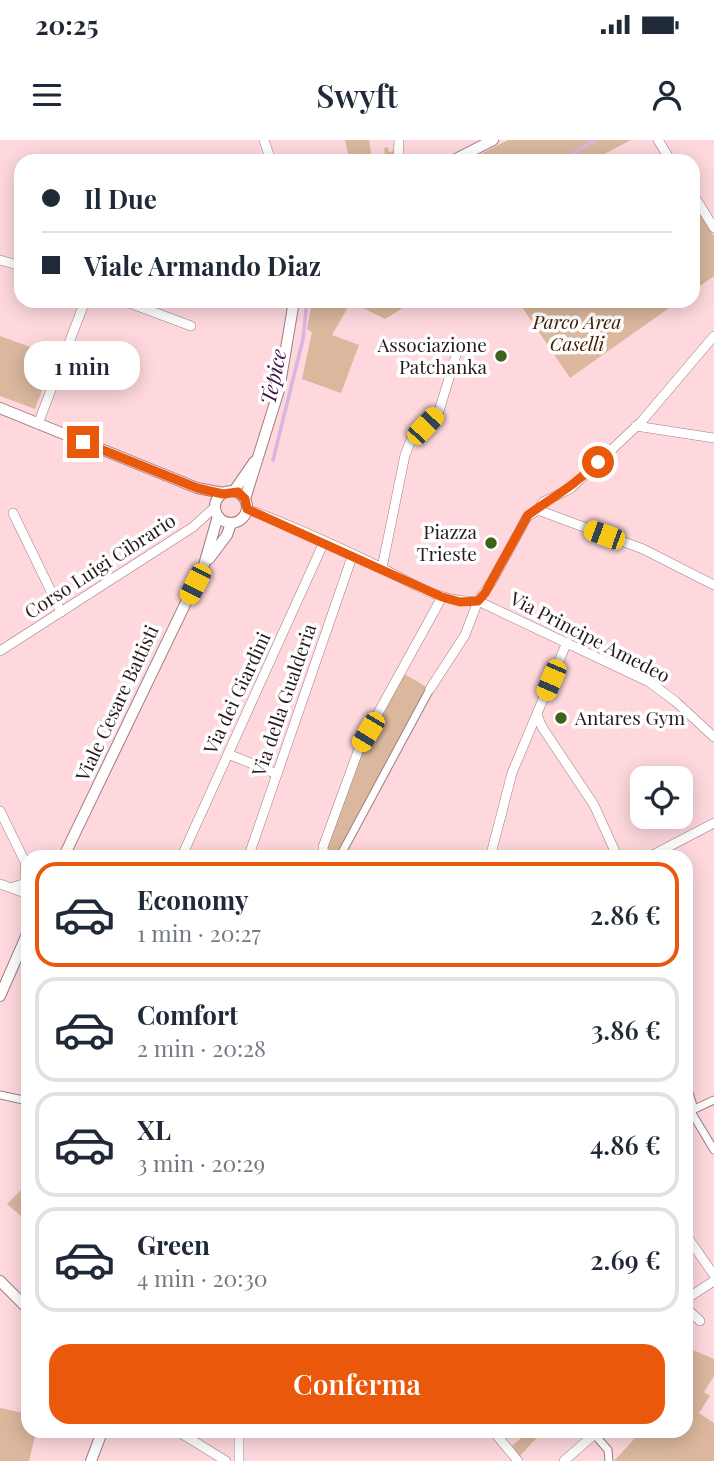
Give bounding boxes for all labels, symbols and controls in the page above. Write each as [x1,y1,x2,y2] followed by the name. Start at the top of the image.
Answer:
[35,7,98,42] text: 20:25
[316,73,398,116] text: Swyft
[28,76,66,114] icon: menu
[648,76,686,114] icon: person
[84,181,157,216] text: Il Due
[84,248,321,283] text: Viale Armando Diaz
[532,308,621,356] park label: Parco Area Caselli
[376,331,488,379] place label: Associazione Patchanka
[25,341,141,390] callout: 1 min
[252,346,292,407] water label: Tepice
[493,348,509,364] marker: Associazione Patchanka
[54,350,110,381] text: 1 min
[403,403,448,449] car
[67,426,99,458] route end
[582,446,614,478] route start
[19,507,180,624] street label: Corso Luigi Cibrario
[417,518,478,566] place label: Piazza Trieste
[581,518,628,552] car
[483,535,499,551] marker: Piazza Trieste
[177,561,214,607] car
[505,584,675,688] street label: Via Principe Amedeo
[244,619,322,780] street label: Via della Gualderia
[68,620,164,786] street label: Viale Cesare Battisti
[196,627,276,759] street label: Via dei Giardini
[534,657,569,703] car
[574,704,685,730] place label: Antares Gym
[349,709,388,755] car
[553,710,569,726] marker: Antares Gym
[630,766,693,829] map controls
[630,766,693,829] button: locate
[137,882,248,917] text: Economy
[53,883,116,946] icon: car
[590,897,661,932] text: 2.86 €
[137,917,261,948] text: 1 min · 20:27
[137,997,238,1032] text: Comfort
[53,998,116,1061] icon: car
[591,1012,661,1047] text: 3.86 €
[137,1032,266,1063] text: 2 min · 20:28
[137,1112,171,1147] text: XL
[53,1113,116,1176] icon: car
[590,1127,661,1162] text: 4.86 €
[137,1147,265,1178] text: 3 min · 20:29
[137,1227,210,1262] text: Green
[53,1228,116,1291] icon: car
[590,1242,661,1277] text: 2.69 €
[137,1262,268,1293] text: 4 min · 20:30
[49,1344,665,1424] button: Conferma

